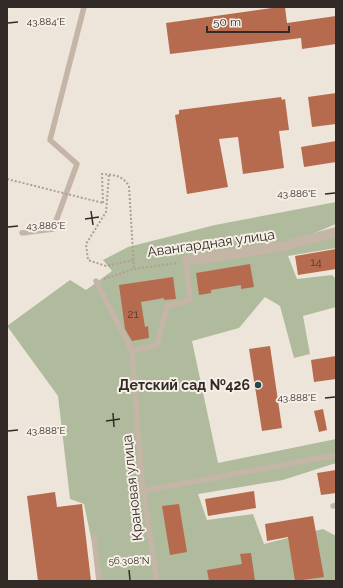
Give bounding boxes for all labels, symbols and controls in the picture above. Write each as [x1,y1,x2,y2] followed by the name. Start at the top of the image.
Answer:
[207,8,289,34] scale bar
[213,15,241,29] text: 50 m
[27,16,65,27] text: 43.884°E
[277,188,317,199] text: 43.886°E
[26,220,66,231] text: 43.886°E
[146,226,276,260] street label: Авангардная улица
[310,255,322,269] house number: 14
[127,307,139,321] house number: 21
[119,377,250,393] place label: Детский сад №426
[253,380,263,390] marker: Детский сад №426
[277,392,317,403] text: 43.888°E
[26,425,66,436] text: 43.888°E
[118,434,146,542] street label: Крановая улица
[108,555,150,566] text: 56.308°N

